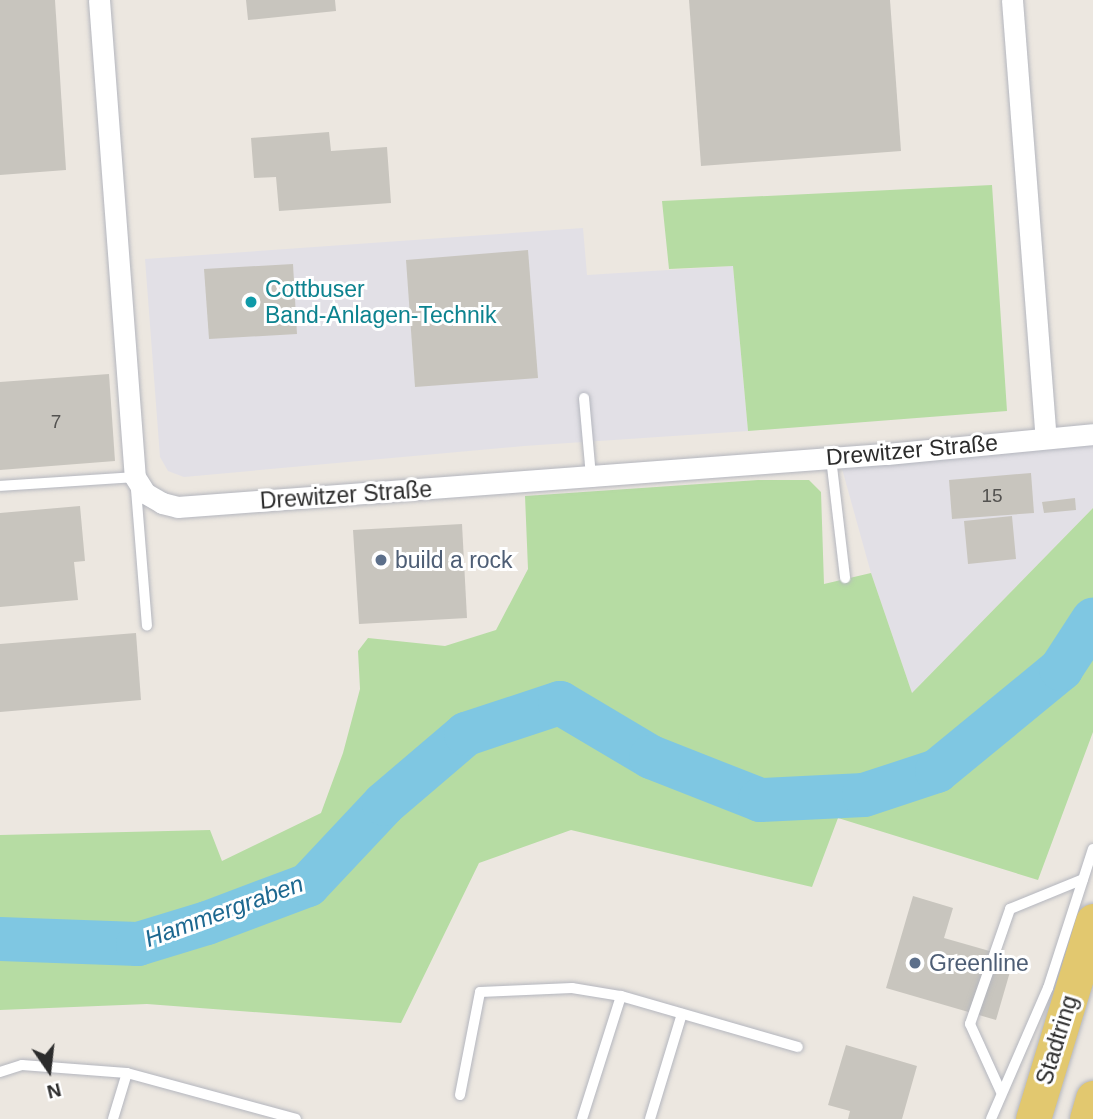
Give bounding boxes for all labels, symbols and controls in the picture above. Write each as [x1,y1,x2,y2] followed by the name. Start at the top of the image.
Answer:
[265,275,496,329] place label: Cottbuser Band-Anlagen-Technik
[243,294,259,310] marker: Cottbuser Band-Anlagen-Technik
[51,411,61,433] house number: 7
[825,429,999,471] street label: Drewitzer Straße
[259,475,433,515] street label: Drewitzer Straße
[981,485,1003,507] house number: 15
[395,546,513,574] place label: build a rock
[373,552,389,568] marker: build a rock
[141,869,307,953] water label: Hammergraben
[929,949,1029,977] place label: Greenline
[907,955,923,971] marker: Greenline
[1030,992,1084,1088] street label: Stadtring
[14,1035,84,1105] north arrow
[45,1079,63,1103] text: N

